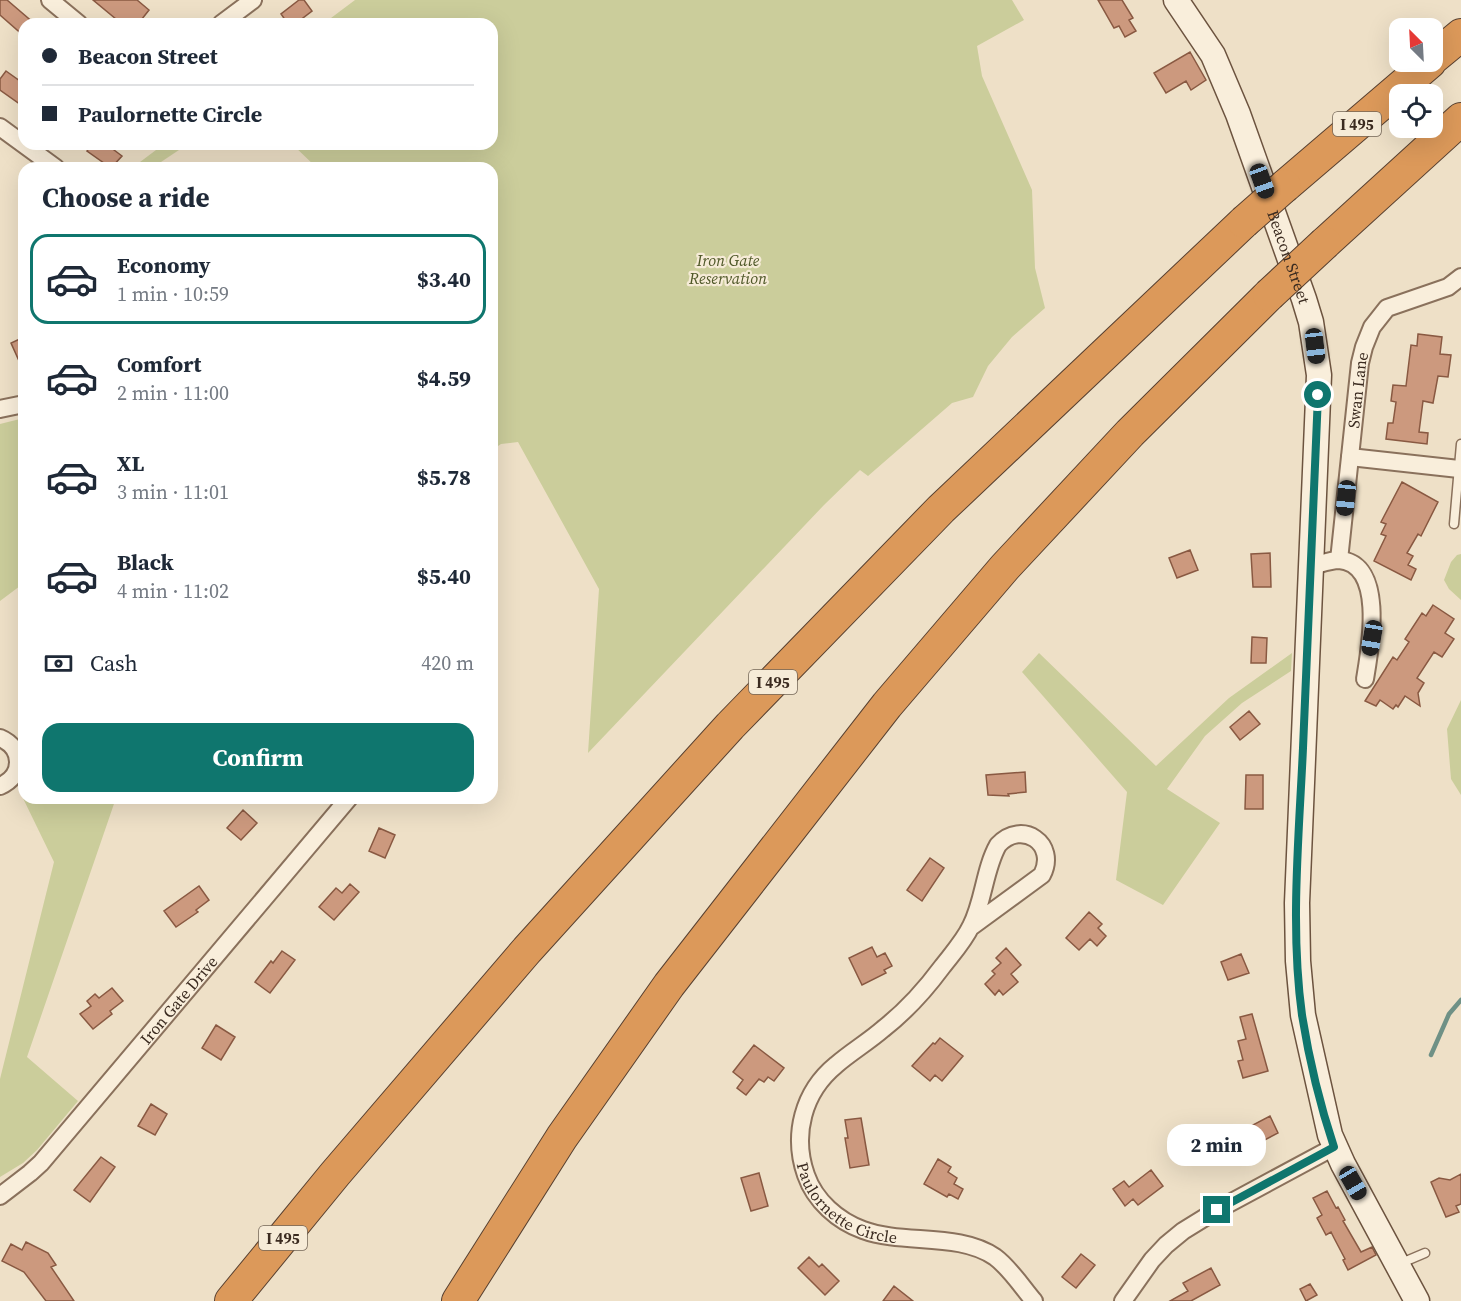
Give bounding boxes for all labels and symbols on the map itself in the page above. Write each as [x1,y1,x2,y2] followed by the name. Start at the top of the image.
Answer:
[1389,18,1443,72] north arrow
[1333,112,1381,136] road number: I 495
[1247,161,1277,201] car
[1262,207,1316,307] street label: Beacon Street
[688,249,767,289] park label: Iron Gate Reservation
[1304,327,1326,365] car
[1342,349,1373,429] street label: Swan Lane
[1304,381,1331,408] route start
[1335,479,1357,517] car
[1360,619,1384,657] car
[749,670,797,694] road number: I 495
[135,951,222,1049] street label: Iron Gate Drive
[1168,1123,1266,1165] callout: 2 min
[792,1160,898,1248] street label: Paulornette Circle
[1336,1163,1370,1203] car
[1203,1196,1230,1223] route end
[259,1226,307,1250] road number: I 495

